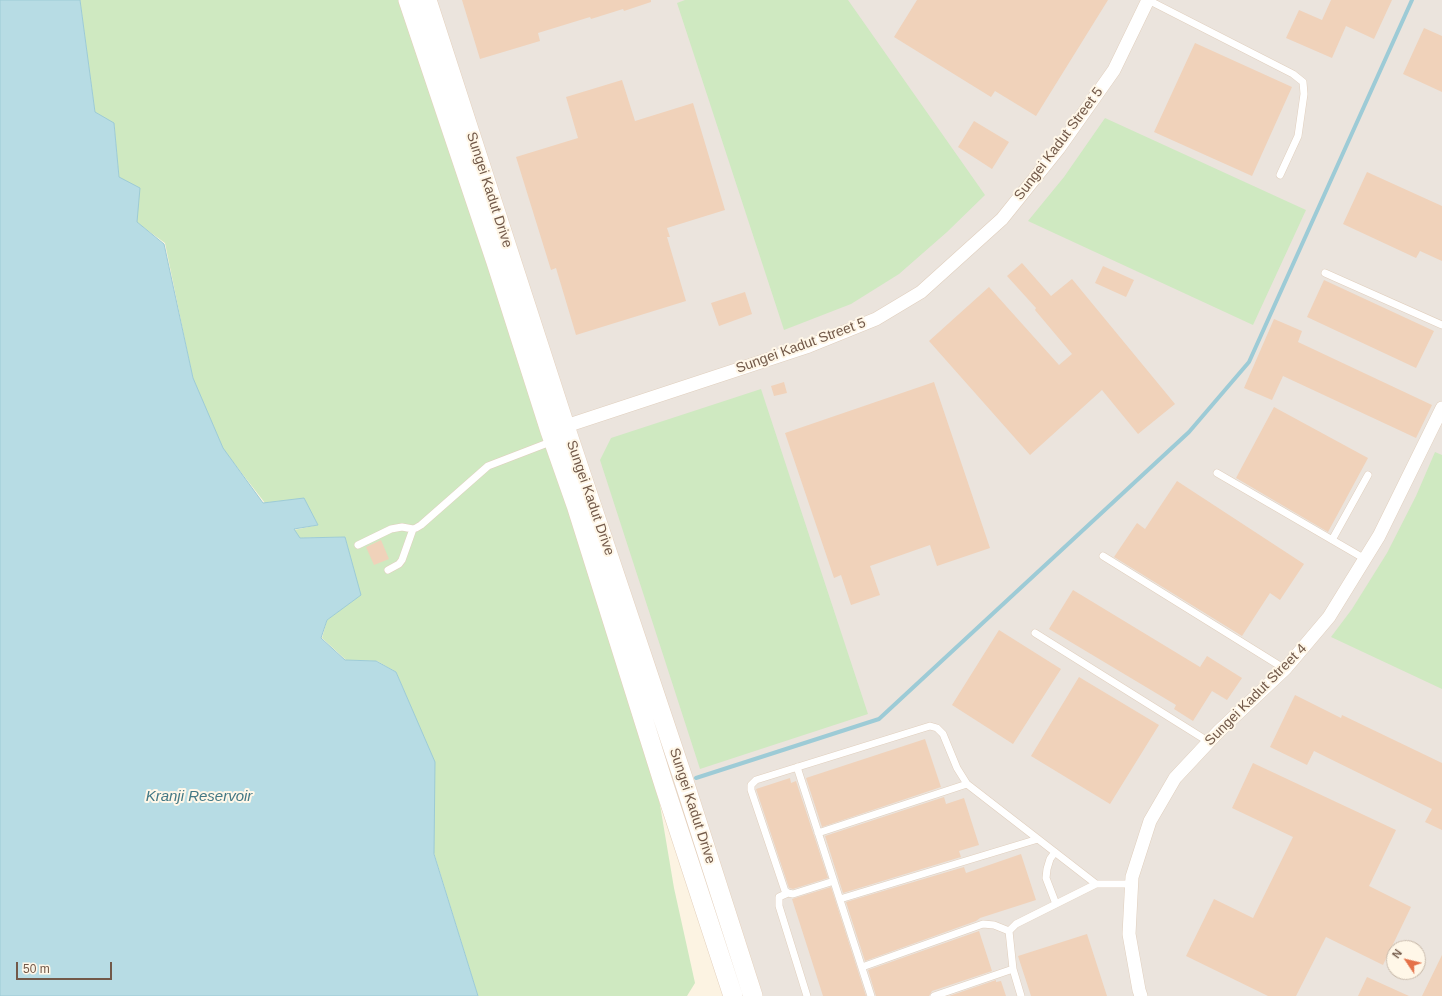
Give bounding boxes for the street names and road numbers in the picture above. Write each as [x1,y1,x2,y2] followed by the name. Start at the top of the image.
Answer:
[1011,84,1107,204] street label: Sungei Kadut Street 5
[462,130,516,250] street label: Sungei Kadut Drive
[734,315,868,377] street label: Sungei Kadut Street 5
[562,438,618,558] street label: Sungei Kadut Drive
[1202,641,1310,749] street label: Sungei Kadut Street 4
[665,746,719,866] street label: Sungei Kadut Drive

